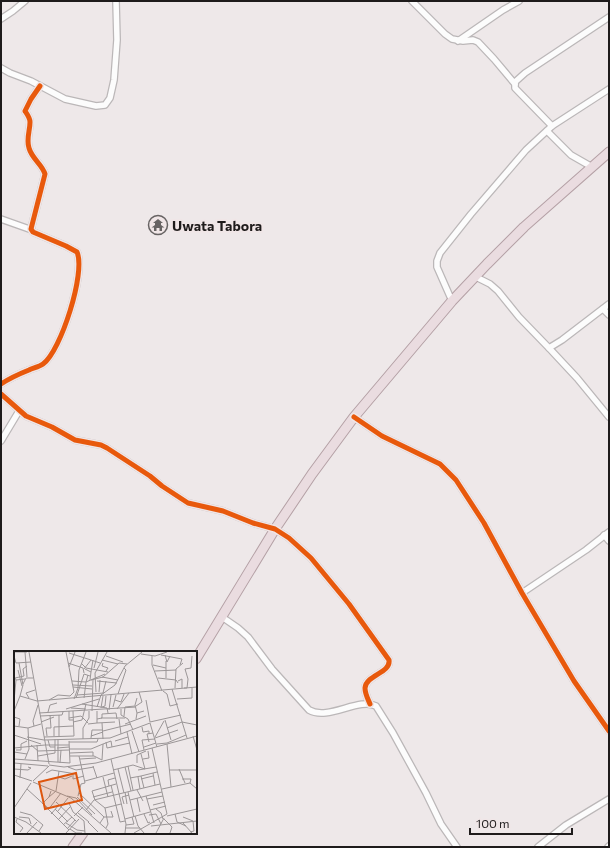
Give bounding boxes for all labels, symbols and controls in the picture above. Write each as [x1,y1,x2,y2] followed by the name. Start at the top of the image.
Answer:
[147,214,169,236] temple icon: Uwata Tabora
[172,217,262,234] place label: Uwata Tabora
[14,651,197,834] inset map
[470,810,572,836] scale bar
[476,816,510,830] text: 100 m

